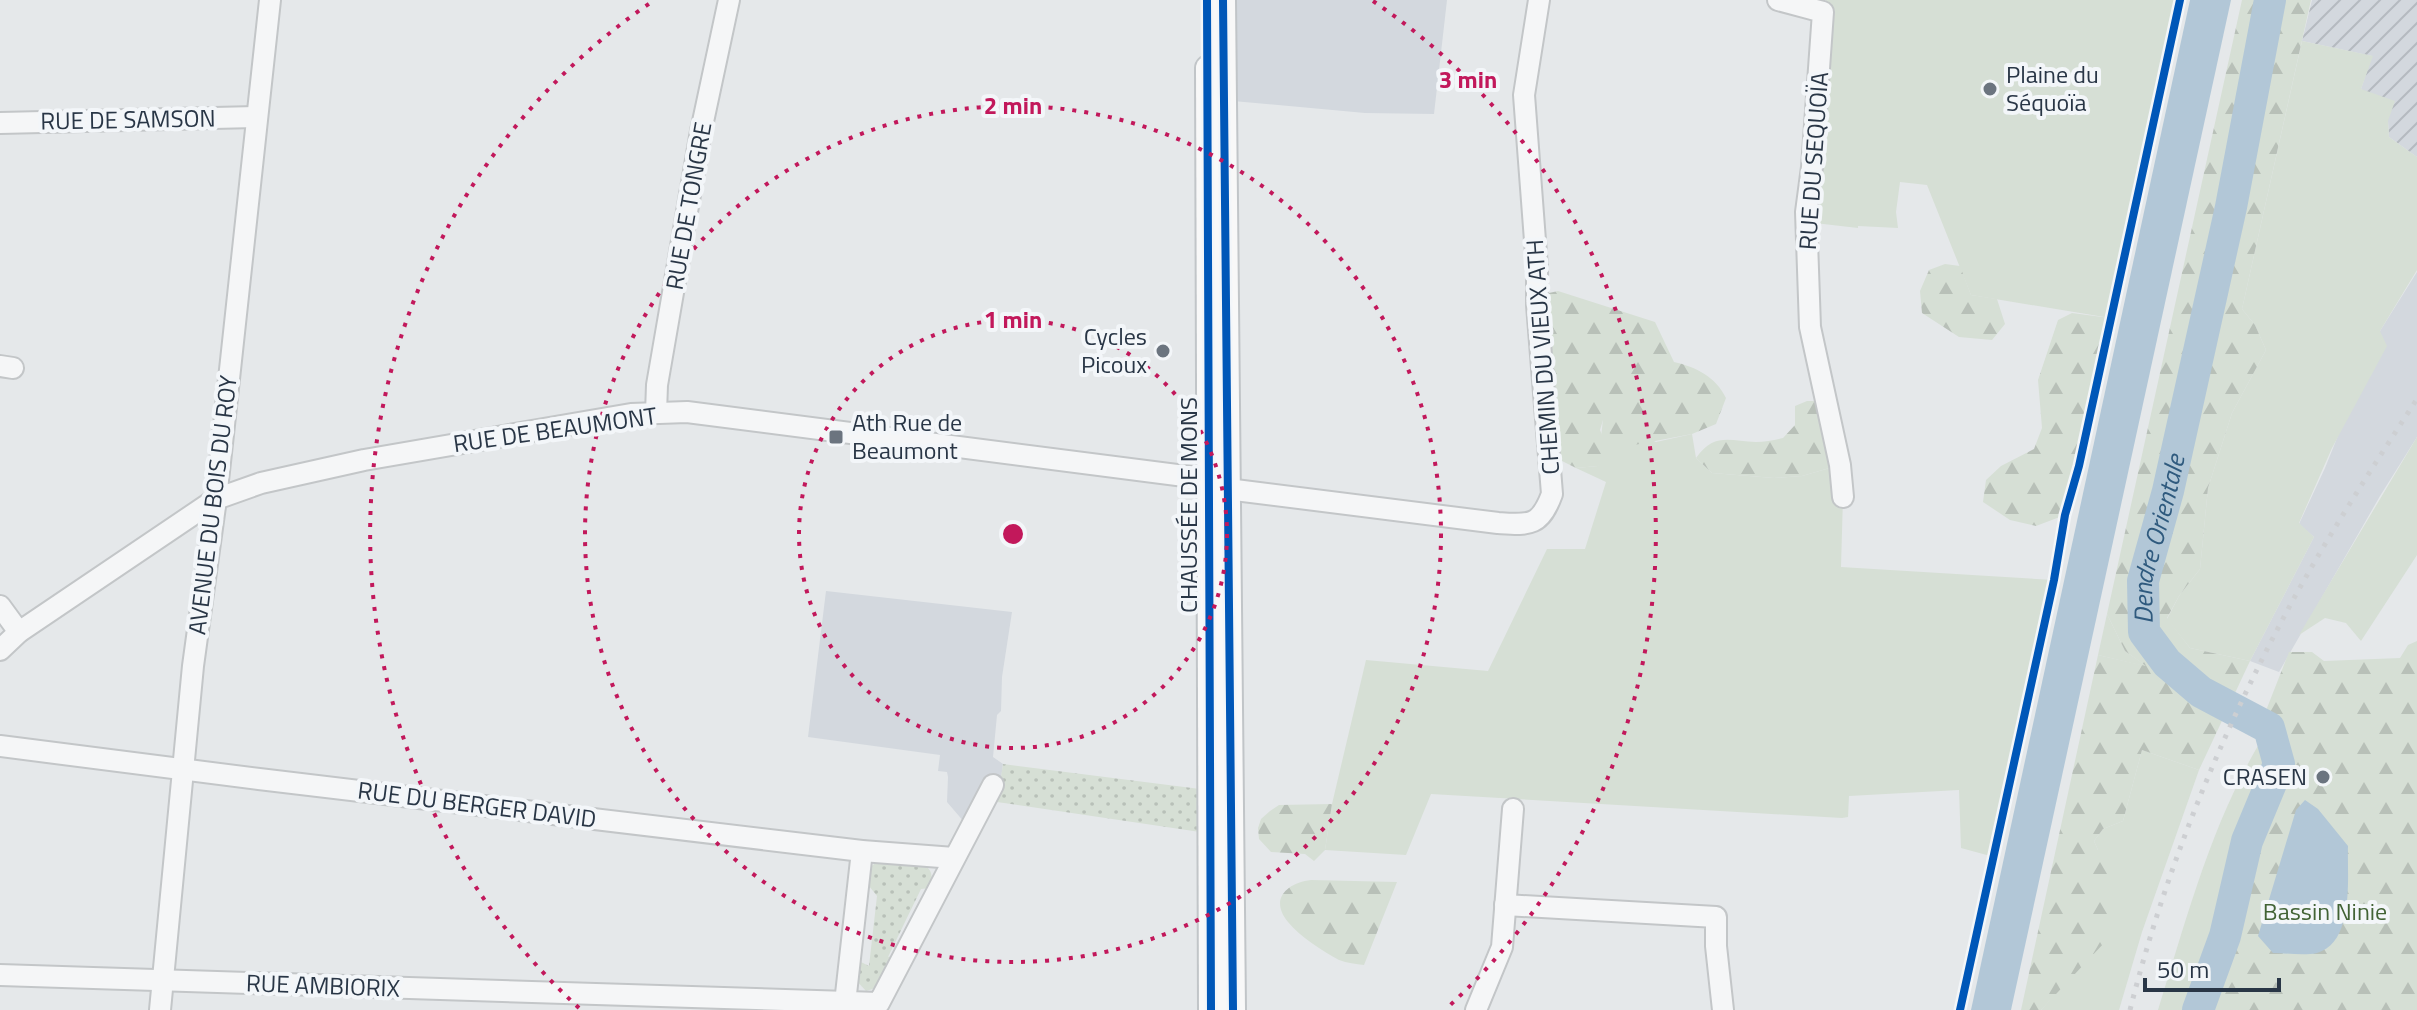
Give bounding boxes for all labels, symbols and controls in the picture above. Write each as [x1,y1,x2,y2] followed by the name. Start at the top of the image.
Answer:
[2006,56,2099,120] place label: Plaine du Séquoïa
[1439,61,1497,97] text: 3 min
[1789,71,1837,251] street label: RUE DU SEQUOÏA
[1981,80,1999,98] marker: Plaine du Séquoïa
[984,87,1042,123] text: 2 min
[40,99,216,139] street label: RUE DE SAMSON
[656,119,720,293] street label: RUE DE TONGRE
[1516,238,1568,476] street label: CHEMIN DU VIEUX ATH
[984,301,1042,337] text: 1 min
[1081,318,1147,382] place label: Cycles Picoux
[1154,342,1172,360] marker: Cycles Picoux
[178,373,246,637] street label: AVENUE DU BOIS DU ROY
[451,397,659,461] street label: RUE DE BEAUMONT
[1170,397,1206,613] street label: CHAUSSÉE DE MONS
[852,404,962,468] place label: Ath Rue de Beaumont
[827,428,845,446] marker: Ath Rue de Beaumont
[2123,449,2195,624] water label: Dendre Orientale
[999,520,1027,548] centre of rings
[2223,758,2307,794] place label: CRASEN
[2314,768,2332,786] marker: CRASEN
[356,772,598,837] street label: RUE DU BERGER DAVID
[2263,893,2387,929] park label: Bassin Ninie
[2145,942,2279,992] scale bar
[2157,951,2209,987] text: 50 m
[246,964,401,1006] street label: RUE AMBIORIX

